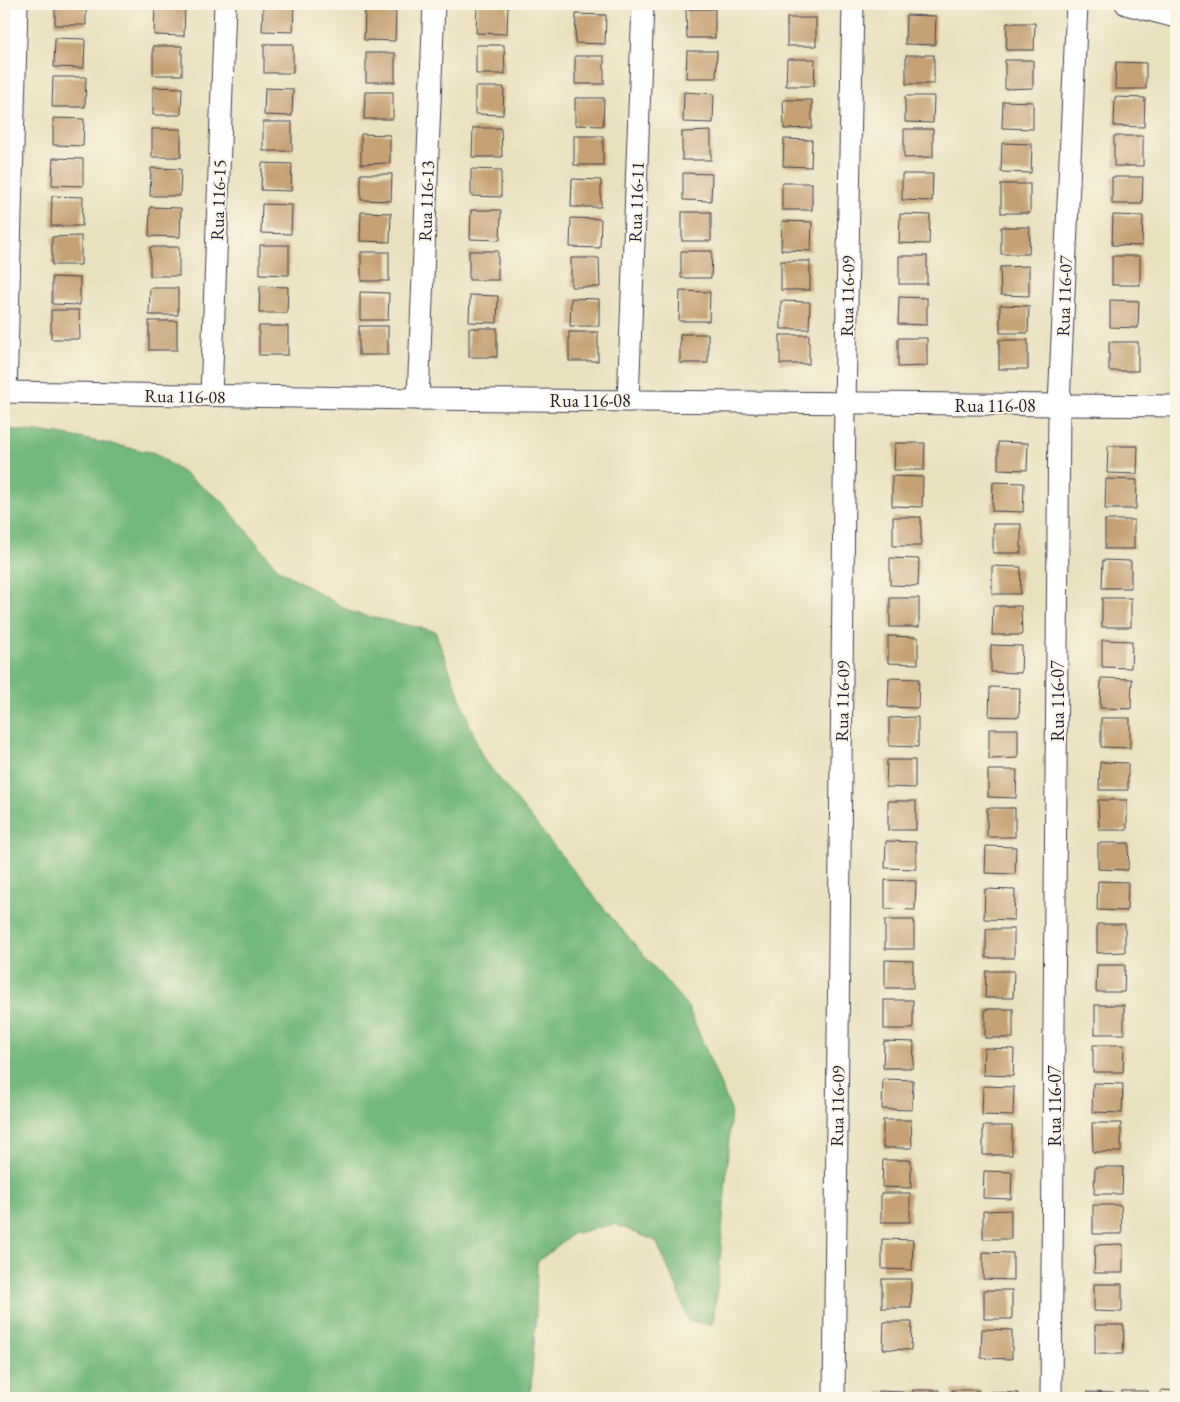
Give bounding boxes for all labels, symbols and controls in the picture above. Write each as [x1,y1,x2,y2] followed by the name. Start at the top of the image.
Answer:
[205,159,231,241] street label: Rua 116-15
[413,160,439,242] street label: Rua 116-13
[623,161,649,243] street label: Rua 116-11
[835,255,859,337] street label: Rua 116-09
[1051,255,1077,337] street label: Rua 116-07
[144,384,226,408] street label: Rua 116-08
[549,389,631,412] street label: Rua 116-08
[954,394,1036,417] street label: Rua 116-08
[830,660,854,742] street label: Rua 116-09
[1046,660,1069,742] street label: Rua 116-07
[825,1065,849,1147] street label: Rua 116-09
[1043,1065,1066,1147] street label: Rua 116-07

